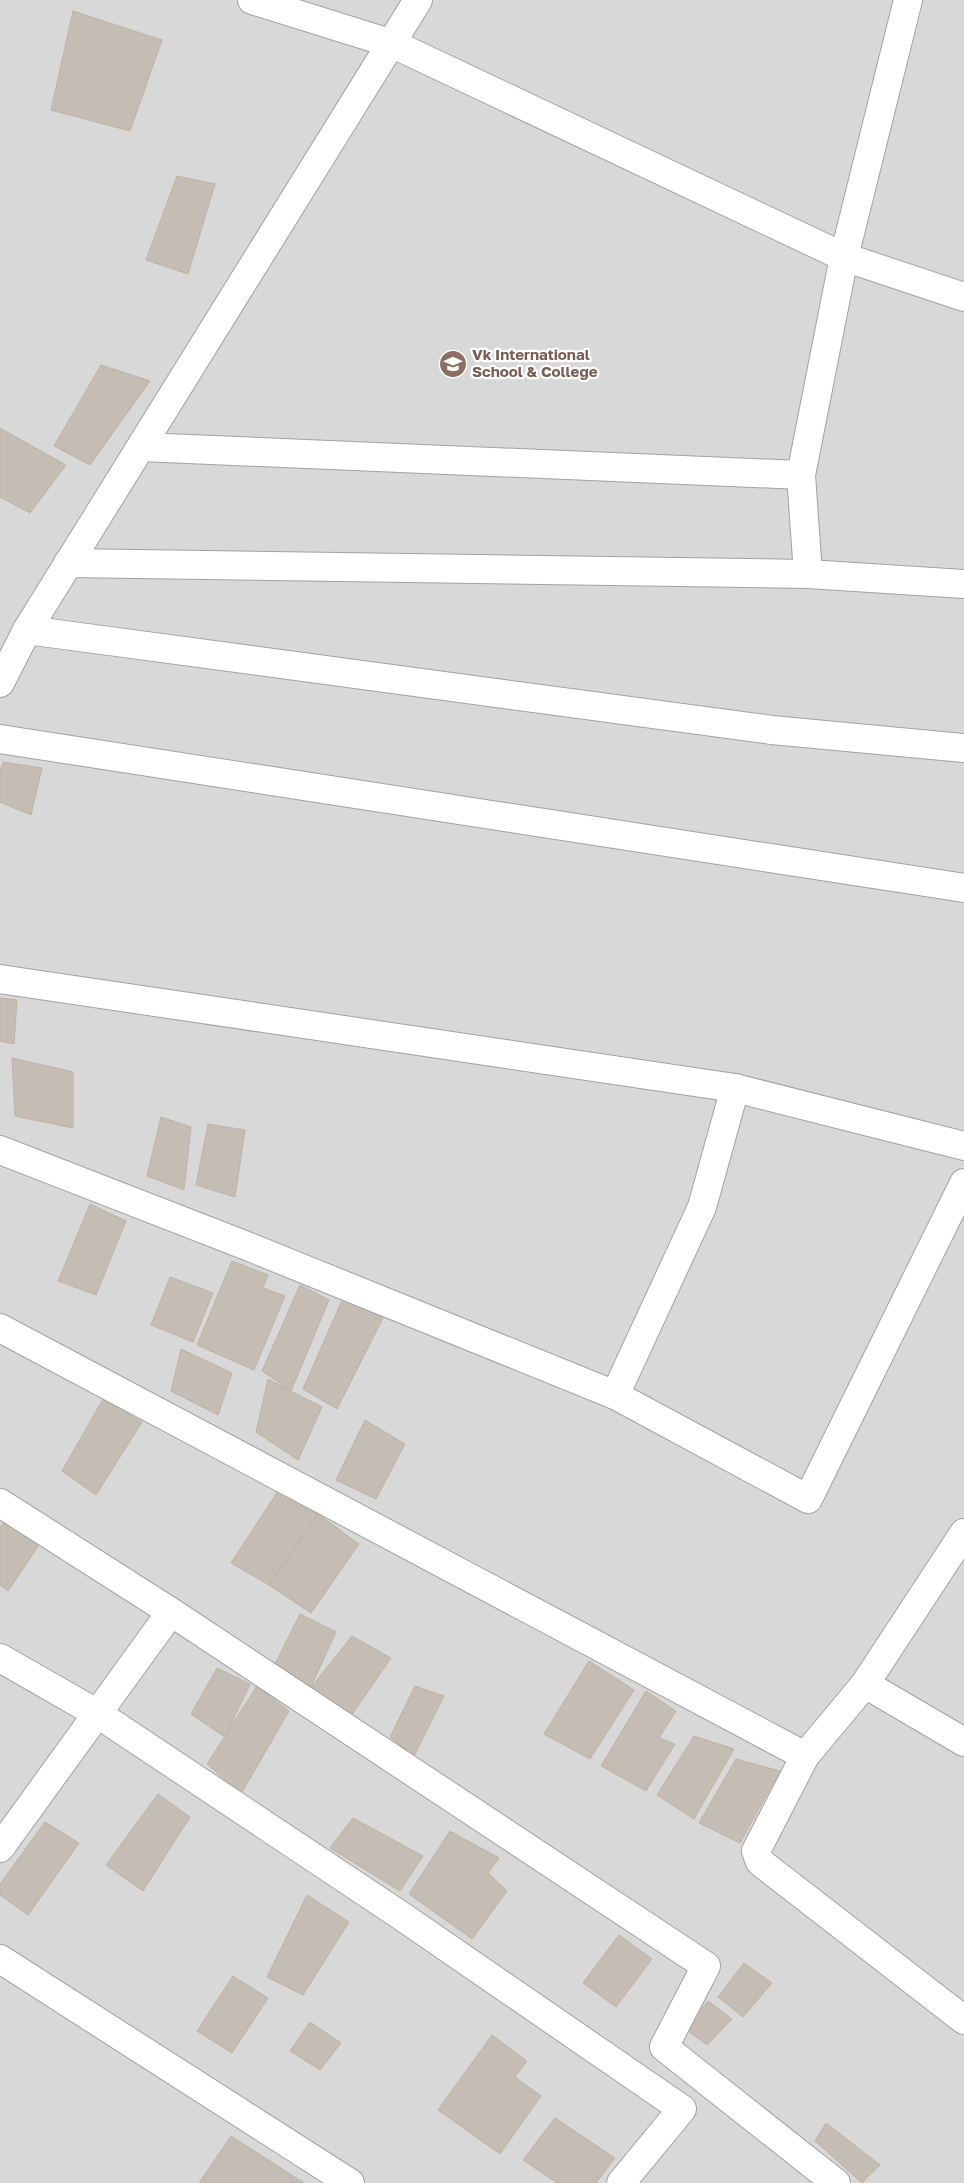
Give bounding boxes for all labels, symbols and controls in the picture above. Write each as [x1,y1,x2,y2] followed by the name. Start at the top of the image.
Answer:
[472,345,598,380] place label: Vk International School & College
[438,349,468,379] school or university icon: Vk International School & College

